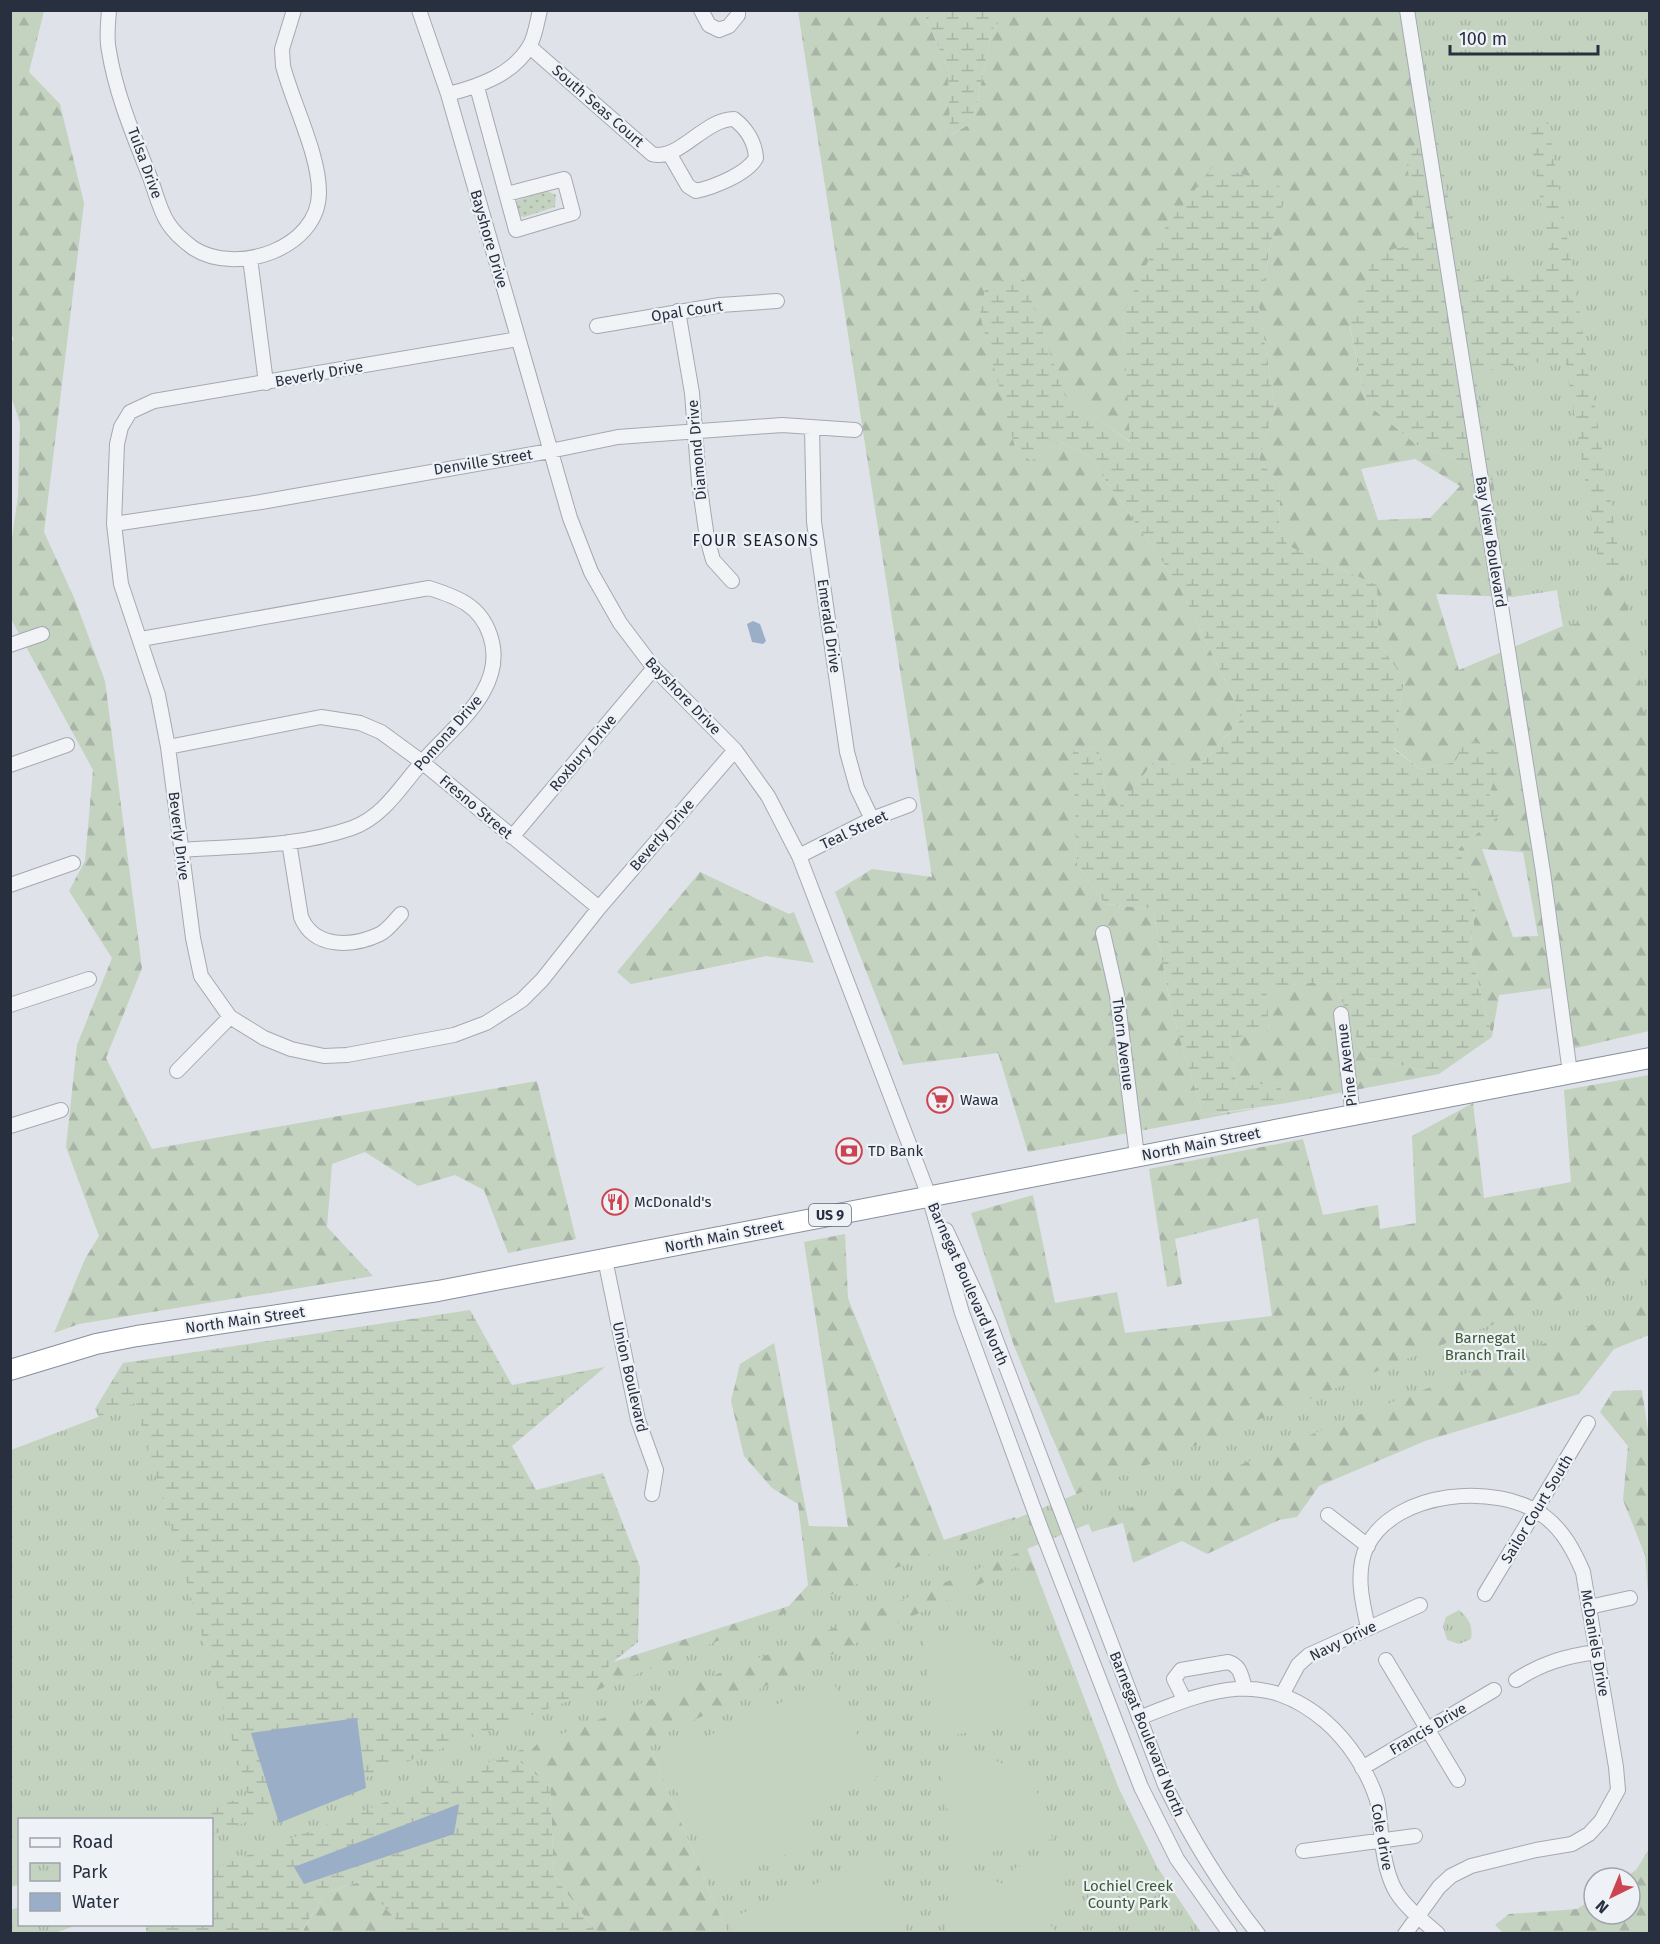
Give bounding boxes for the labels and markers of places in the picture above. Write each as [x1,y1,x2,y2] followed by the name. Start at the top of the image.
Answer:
[925,1085,955,1115] supermarket icon: Wawa
[960,1091,999,1109] place label: Wawa
[834,1136,864,1166] bank icon: TD Bank
[868,1142,923,1160] place label: TD Bank
[600,1187,630,1217] restaurant icon: McDonald's
[634,1193,712,1211] place label: McDonald's

